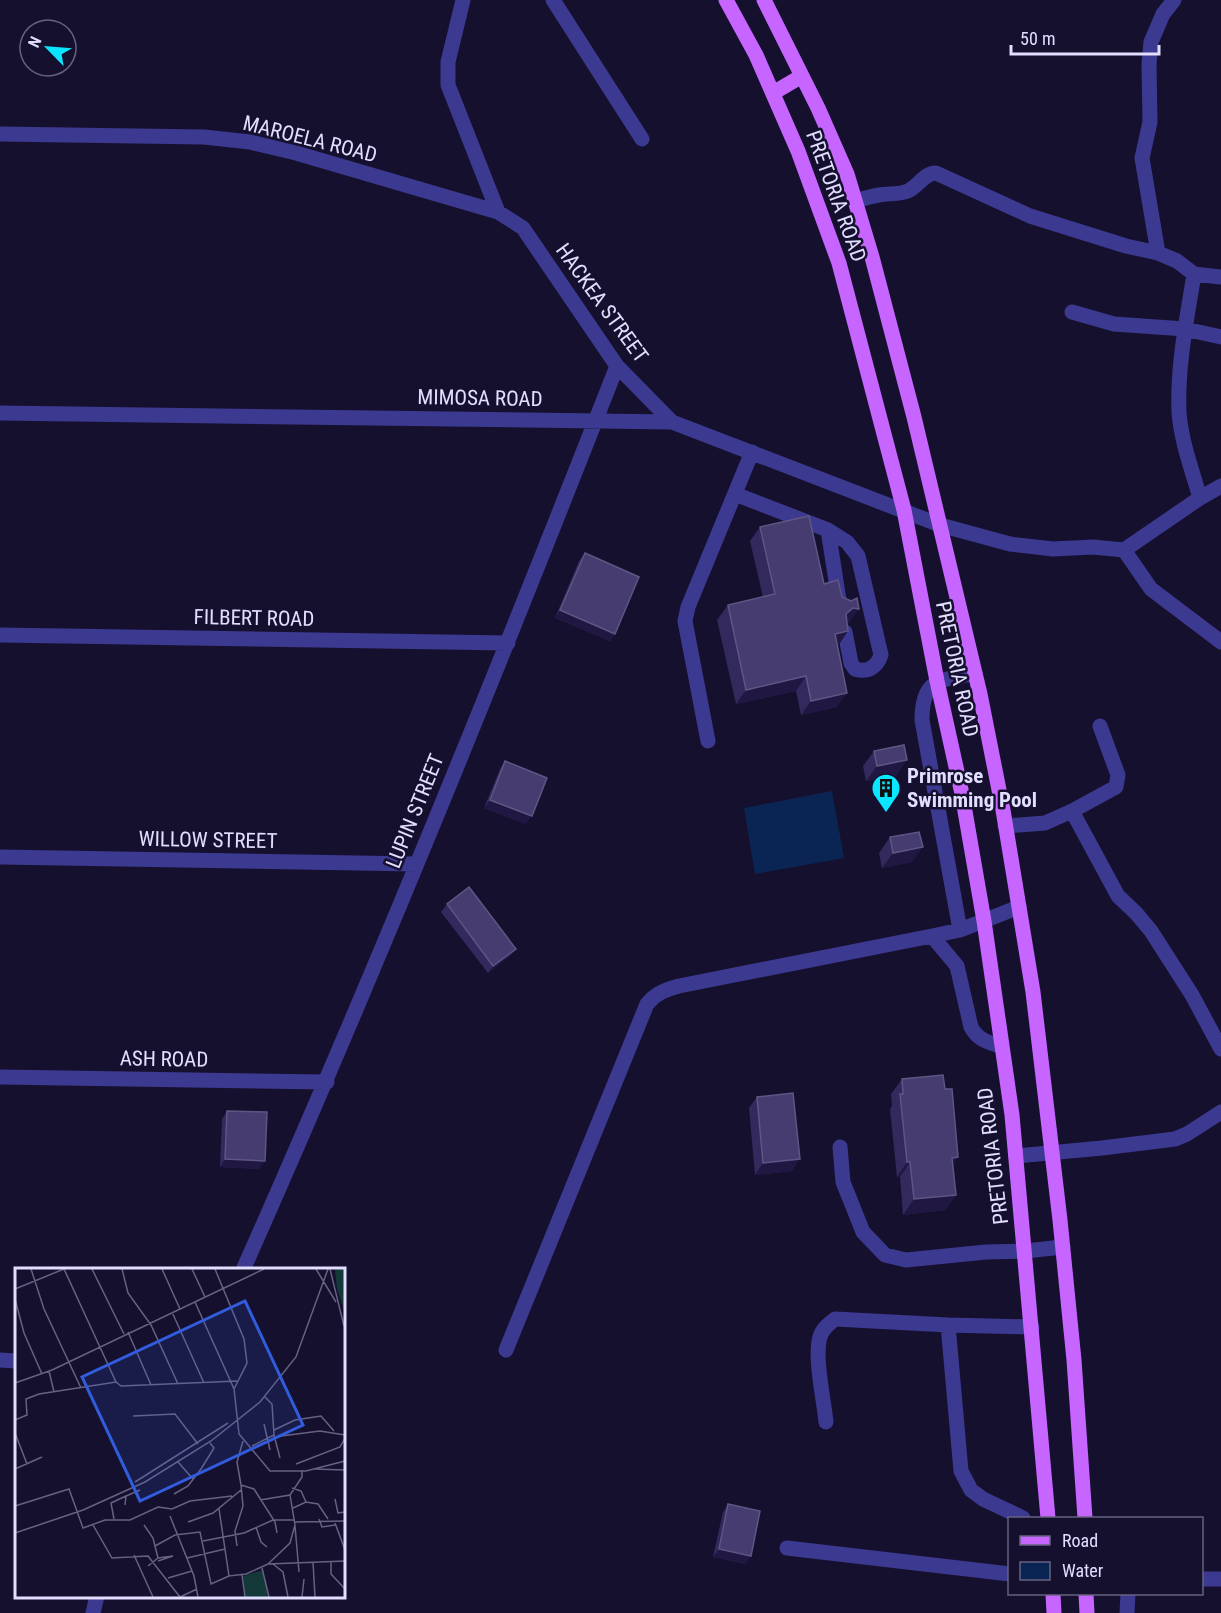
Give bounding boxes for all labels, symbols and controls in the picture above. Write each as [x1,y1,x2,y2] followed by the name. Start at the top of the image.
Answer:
[18,18,78,78] north arrow
[1011,18,1160,56] scale bar
[1020,28,1055,49] text: 50 m
[24,33,46,50] text: N
[241,111,379,167] street label: MAROELA ROAD
[801,127,871,265] street label: PRETORIA ROAD
[551,239,653,367] street label: HACKEA STREET
[417,385,543,411] street label: MIMOSA ROAD
[931,599,983,739] street label: PRETORIA ROAD
[194,605,314,631] street label: FILBERT ROAD
[381,750,449,872] street label: LUPIN STREET
[907,764,1037,812] place label: Primrose Swimming Pool
[870,772,902,814] building icon: Primrose Swimming Pool
[138,827,278,853] street label: WILLOW STREET
[120,1046,208,1072] street label: ASH ROAD
[973,1086,1013,1226] street label: PRETORIA ROAD
[15,1268,345,1598] inset map
[1008,1517,1203,1595] legend
[1062,1530,1098,1551] text: Road
[1062,1560,1104,1581] text: Water

